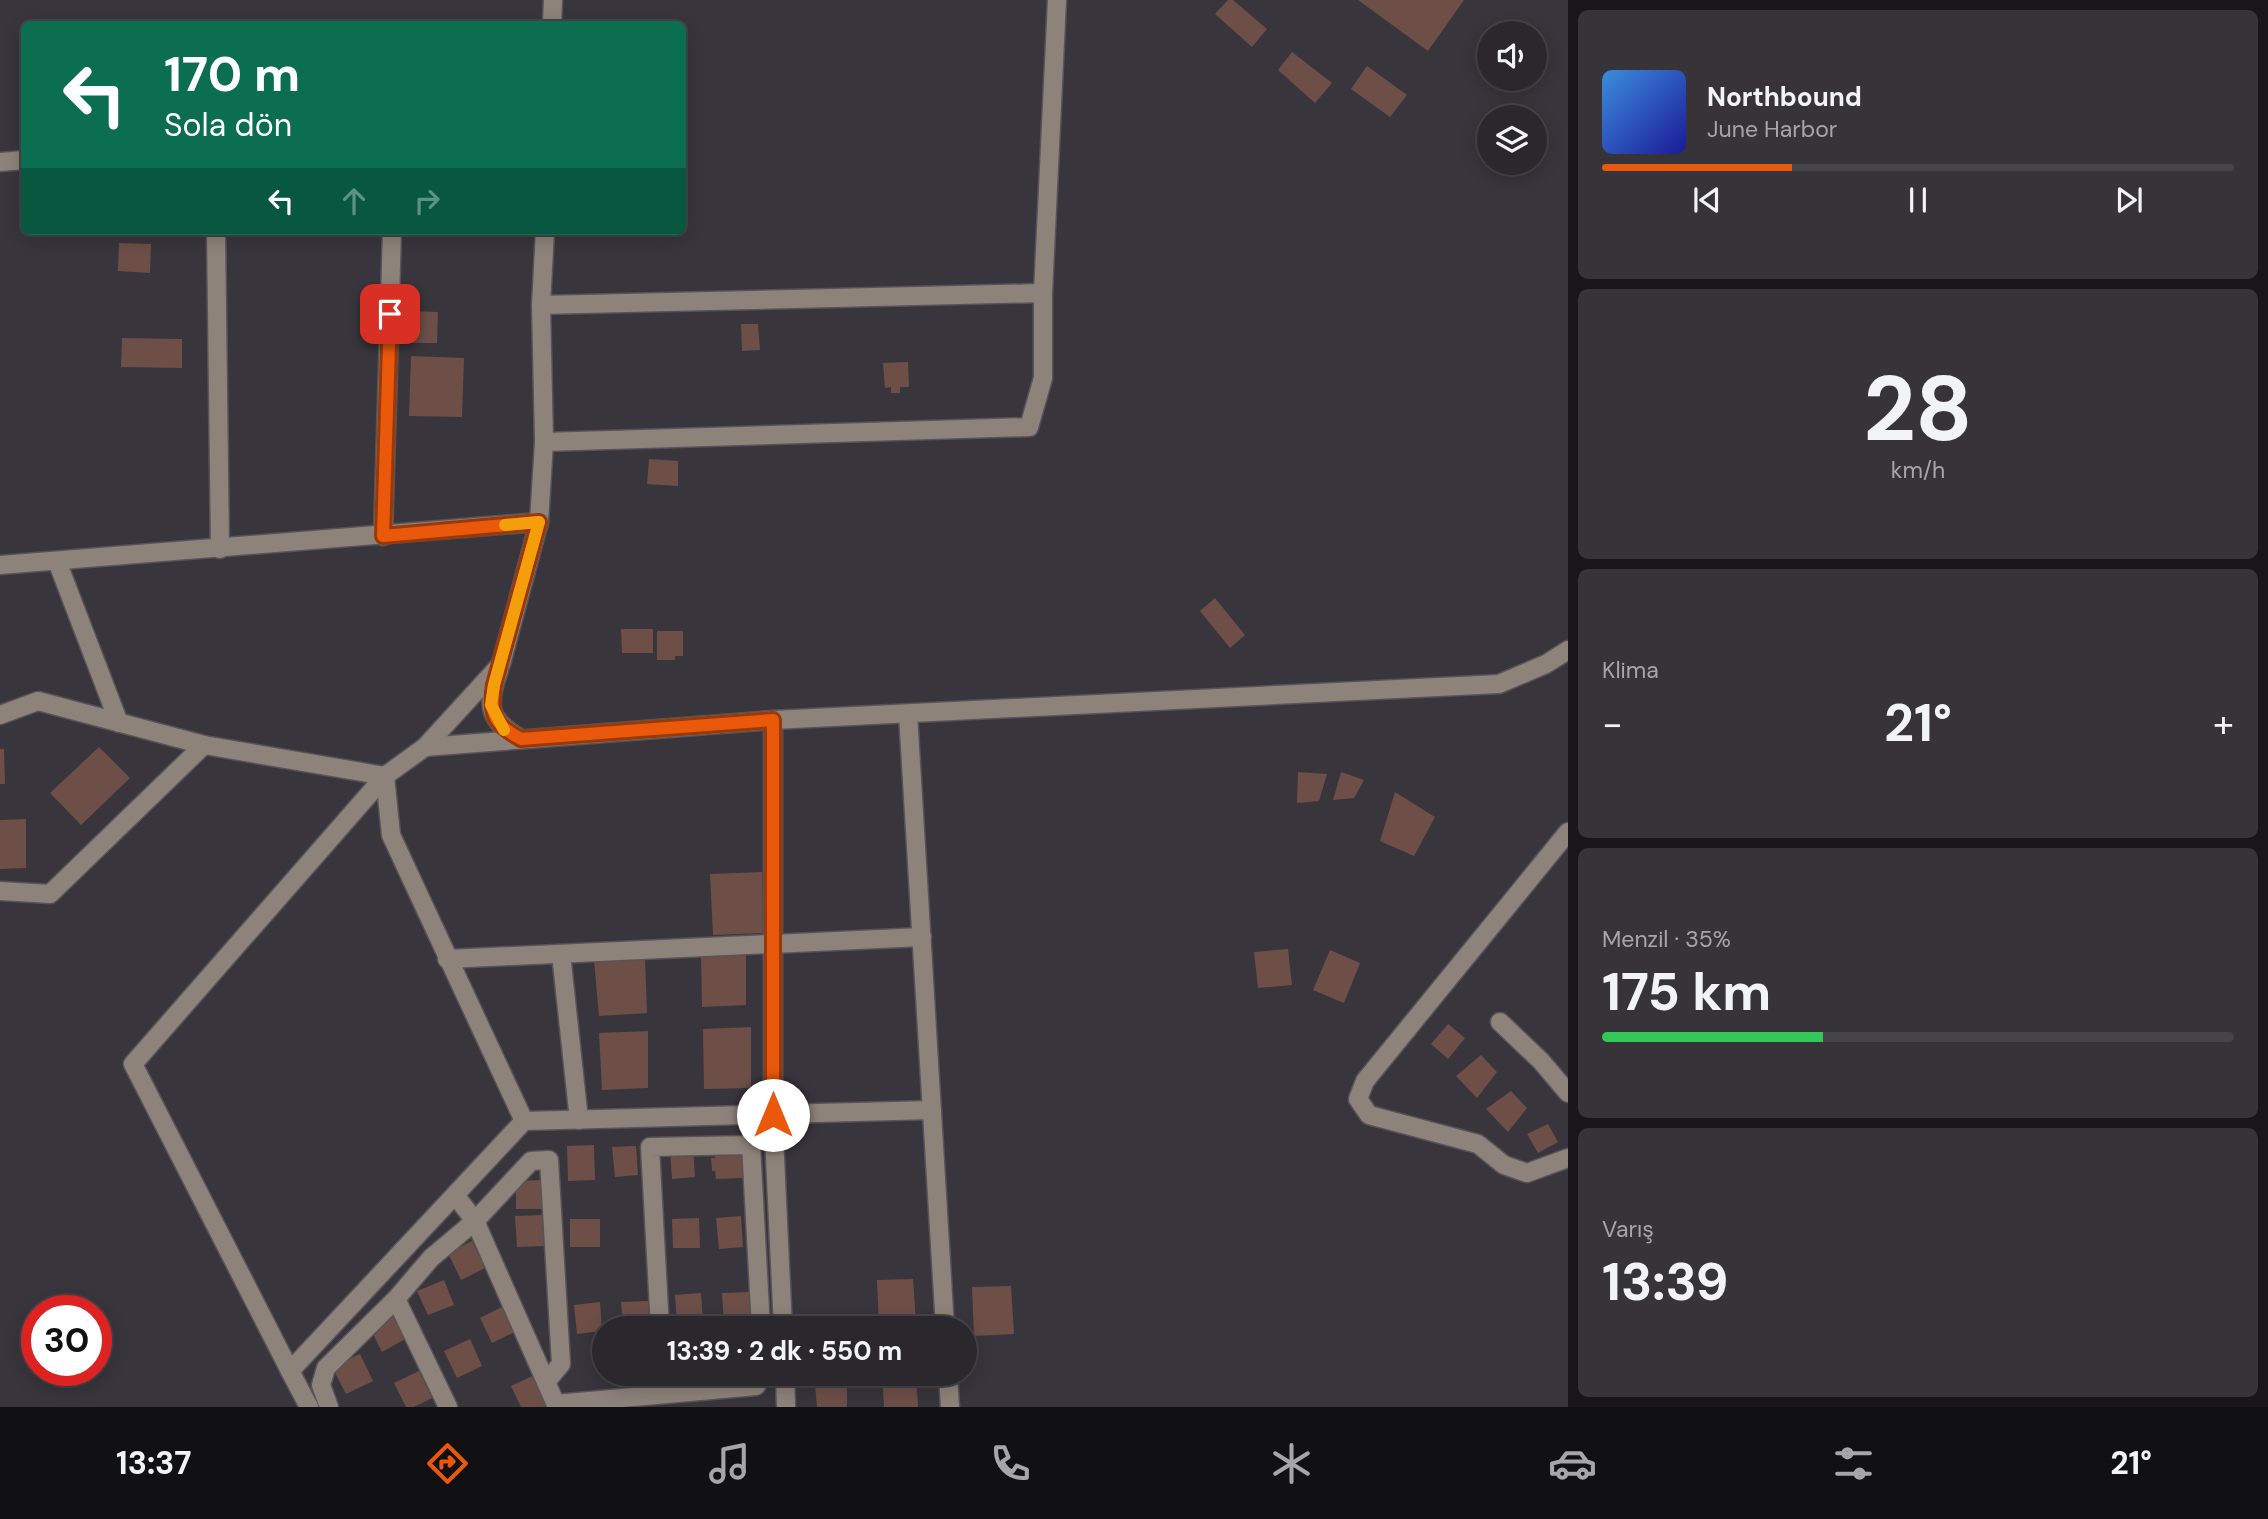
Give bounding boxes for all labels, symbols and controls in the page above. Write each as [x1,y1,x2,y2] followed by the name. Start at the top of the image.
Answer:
[1477,21,1547,175] map controls
[1477,21,1547,91] button: sound
[164,42,300,106] text: 170 m
[49,49,140,140] icon: left
[1707,80,1862,114] text: Northbound
[164,104,292,146] text: Sola dön
[1477,105,1547,175] button: layers
[1707,114,1837,144] text: June Harbor
[1688,181,1726,219] icon: previous
[1899,181,1937,219] icon: pause
[2110,181,2148,219] icon: next
[262,182,300,220] icon: left
[335,182,373,220] icon: ahead
[408,182,446,220] icon: right
[360,284,420,344] pin
[371,295,409,333] icon: arrive
[1863,350,1973,468] text: 28
[1891,455,1945,485] text: km/h
[1602,655,1659,685] text: Klima
[1884,689,1952,757] text: 21°
[1602,699,1623,749] text: −
[2213,699,2234,749] text: +
[1602,924,1731,954] text: Menzil · 35%
[1602,958,1771,1026] text: 175 km
[736,1078,810,1152] position arrow
[1602,1214,1654,1244] text: Varış
[1602,1248,1729,1316] text: 13:39
[21,1295,112,1386] speed limit sign: 30
[667,1334,902,1368] text: 13:39 · 2 dk · 550 m
[423,1439,472,1488] icon: directions
[705,1439,754,1488] icon: music
[986,1439,1035,1488] icon: phone
[1267,1439,1316,1488] icon: climate
[1548,1439,1597,1488] icon: car
[1829,1439,1878,1488] icon: filters
[116,1442,191,1484] text: 13:37
[2110,1442,2152,1484] text: 21°

